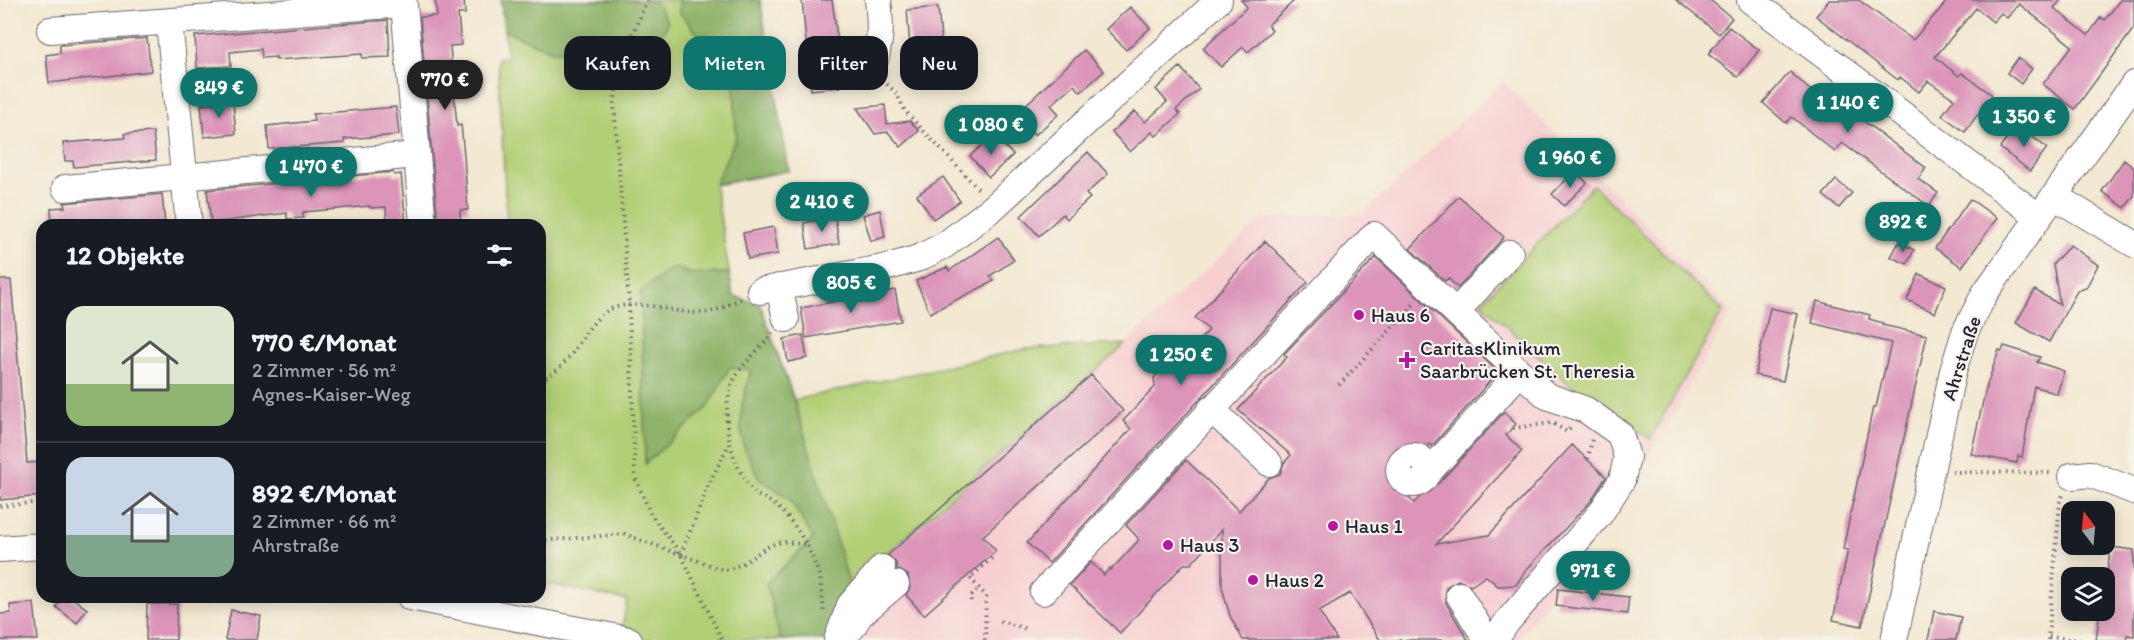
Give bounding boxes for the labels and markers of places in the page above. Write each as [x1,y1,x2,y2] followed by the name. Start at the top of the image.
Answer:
[403,60,487,111] pin: 770 €
[177,68,261,119] pin: 849 €
[1793,83,1903,134] pin: 1 140 €
[1969,97,2079,148] pin: 1 350 €
[936,105,1046,156] pin: 1 080 €
[1515,138,1625,189] pin: 1 960 €
[256,147,366,198] pin: 1 470 €
[767,182,877,233] pin: 2 410 €
[1861,202,1945,253] pin: 892 €
[809,263,893,314] pin: 805 €
[1371,303,1430,327] place label: Haus 6
[1352,308,1366,322] marker: Haus 6
[1126,335,1236,386] pin: 1 250 €
[1420,336,1635,383] place label: CaritasKlinikum Saarbrücken St. Theresia
[1398,351,1416,369] marker: CaritasKlinikum Saarbrücken St. Theresia
[1345,514,1403,538] place label: Haus 1
[1326,519,1340,533] marker: Haus 1
[1180,533,1240,557] place label: Haus 3
[1161,538,1175,552] marker: Haus 3
[1551,551,1635,602] pin: 971 €
[1265,568,1325,592] place label: Haus 2
[1246,573,1260,587] marker: Haus 2

